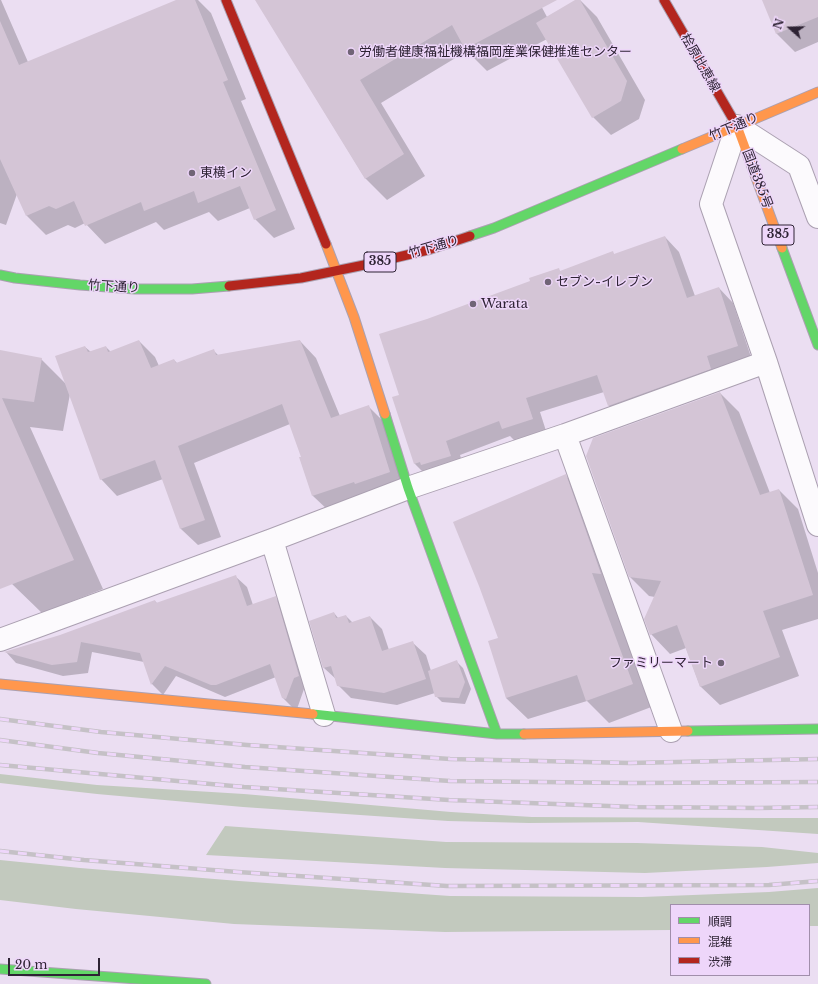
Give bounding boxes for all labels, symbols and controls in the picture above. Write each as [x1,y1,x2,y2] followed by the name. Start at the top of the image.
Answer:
[770,8,810,48] north arrow
[770,17,787,31] text: N
[677,31,723,95] street label: 桧原比恵線
[359,44,632,60] place label: 労働者健康福祉機構福岡産業保健推進センター
[346,47,356,57] marker: 労働者健康福祉機構福岡産業保健推進センター
[707,110,761,144] street label: 竹下通り
[739,147,775,211] street label: 国道385号
[200,165,252,181] place label: 東横イン
[187,168,197,178] marker: 東横イン
[762,225,794,245] road number: 385
[407,232,461,262] street label: 竹下通り
[364,252,396,272] road number: 385
[556,274,653,290] place label: セブン-イレブン
[543,277,553,287] marker: セブン-イレブン
[88,278,140,296] street label: 竹下通り
[481,296,528,312] place label: Warata
[468,299,478,309] marker: Warata
[609,655,713,671] place label: ファミリーマート
[716,658,726,668] marker: ファミリーマート
[670,904,810,976] legend
[708,914,732,929] text: 順調
[708,934,732,949] text: 混雑
[10,950,102,976] scale bar
[708,954,732,969] text: 渋滞
[15,957,47,972] text: 20 m

